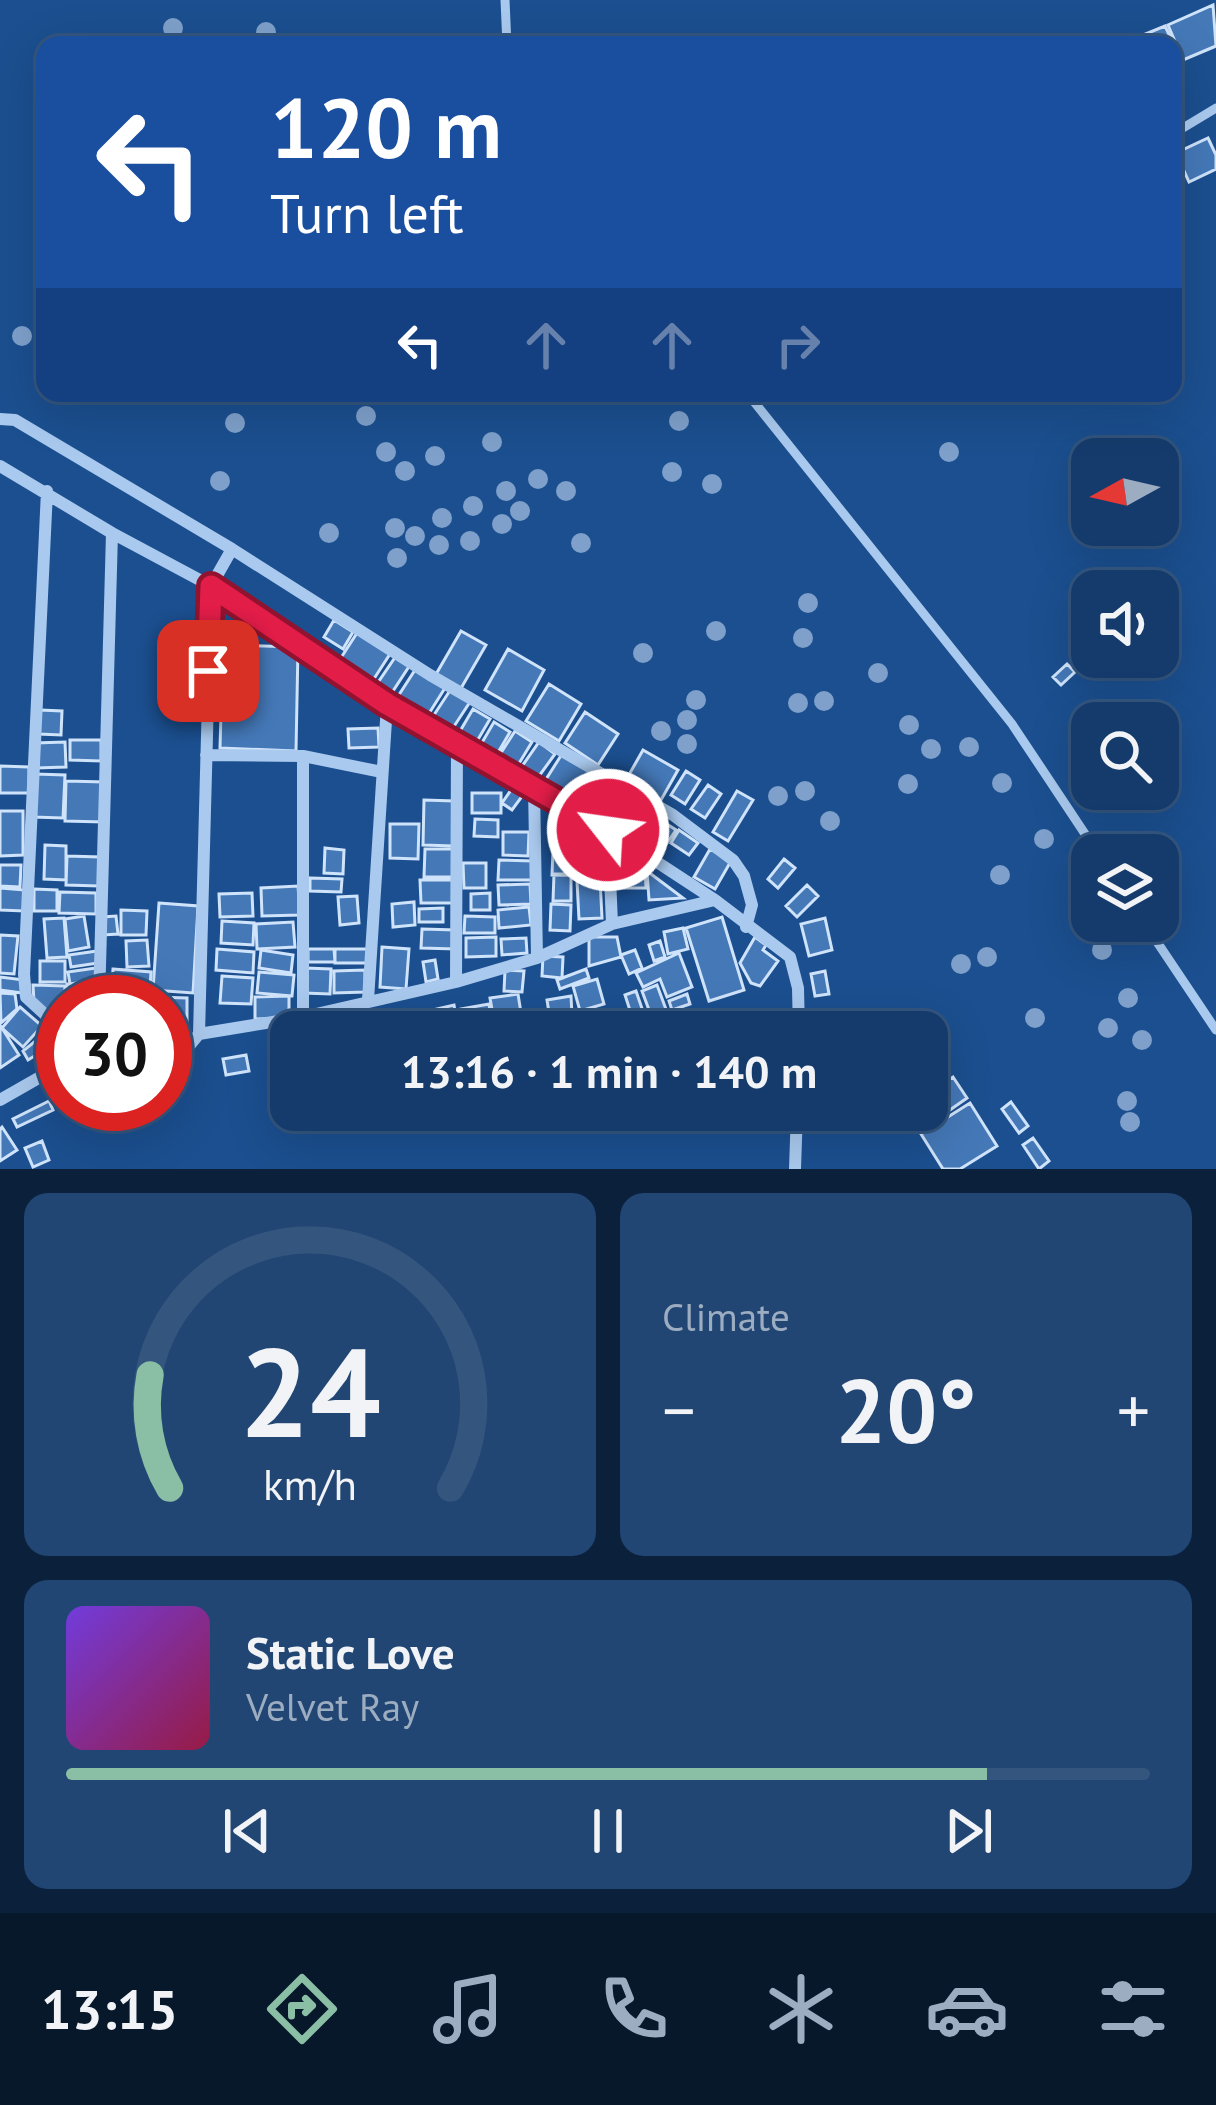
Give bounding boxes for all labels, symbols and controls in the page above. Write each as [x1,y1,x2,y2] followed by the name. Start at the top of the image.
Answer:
[270,72,502,181] text: 120 m
[72,84,228,240] icon: left
[270,178,464,248] text: Turn left
[387,312,453,378] icon: left
[513,312,579,378] icon: ahead
[639,312,705,378] icon: ahead
[765,312,831,378] icon: right
[1071,438,1179,546] north arrow
[1071,438,1179,942] map controls
[1071,570,1179,678] button: sound
[157,620,259,722] pin
[175,638,241,704] icon: arrive
[1071,702,1179,810] button: search
[545,767,671,893] position arrow
[1071,834,1179,942] button: layers
[36,975,192,1131] speed limit sign: 30
[401,1042,817,1100] text: 13:16 · 1 min · 140 m
[662,1291,790,1342] text: Climate
[239,1310,381,1471] text: 24
[835,1351,977,1468] text: 20°
[662,1367,695,1452] text: −
[1117,1367,1150,1452] text: +
[263,1455,357,1511] text: km/h
[246,1623,455,1681] text: Static Love
[246,1681,419,1732] text: Velvet Ray
[214,1798,280,1864] icon: previous
[575,1798,641,1864] icon: pause
[936,1798,1002,1864] icon: next
[260,1967,344,2051] icon: directions
[426,1967,510,2051] icon: music
[592,1967,676,2051] icon: phone
[759,1967,843,2051] icon: climate
[925,1967,1009,2051] icon: car
[1091,1967,1175,2051] icon: filters
[41,1974,178,2044] text: 13:15

